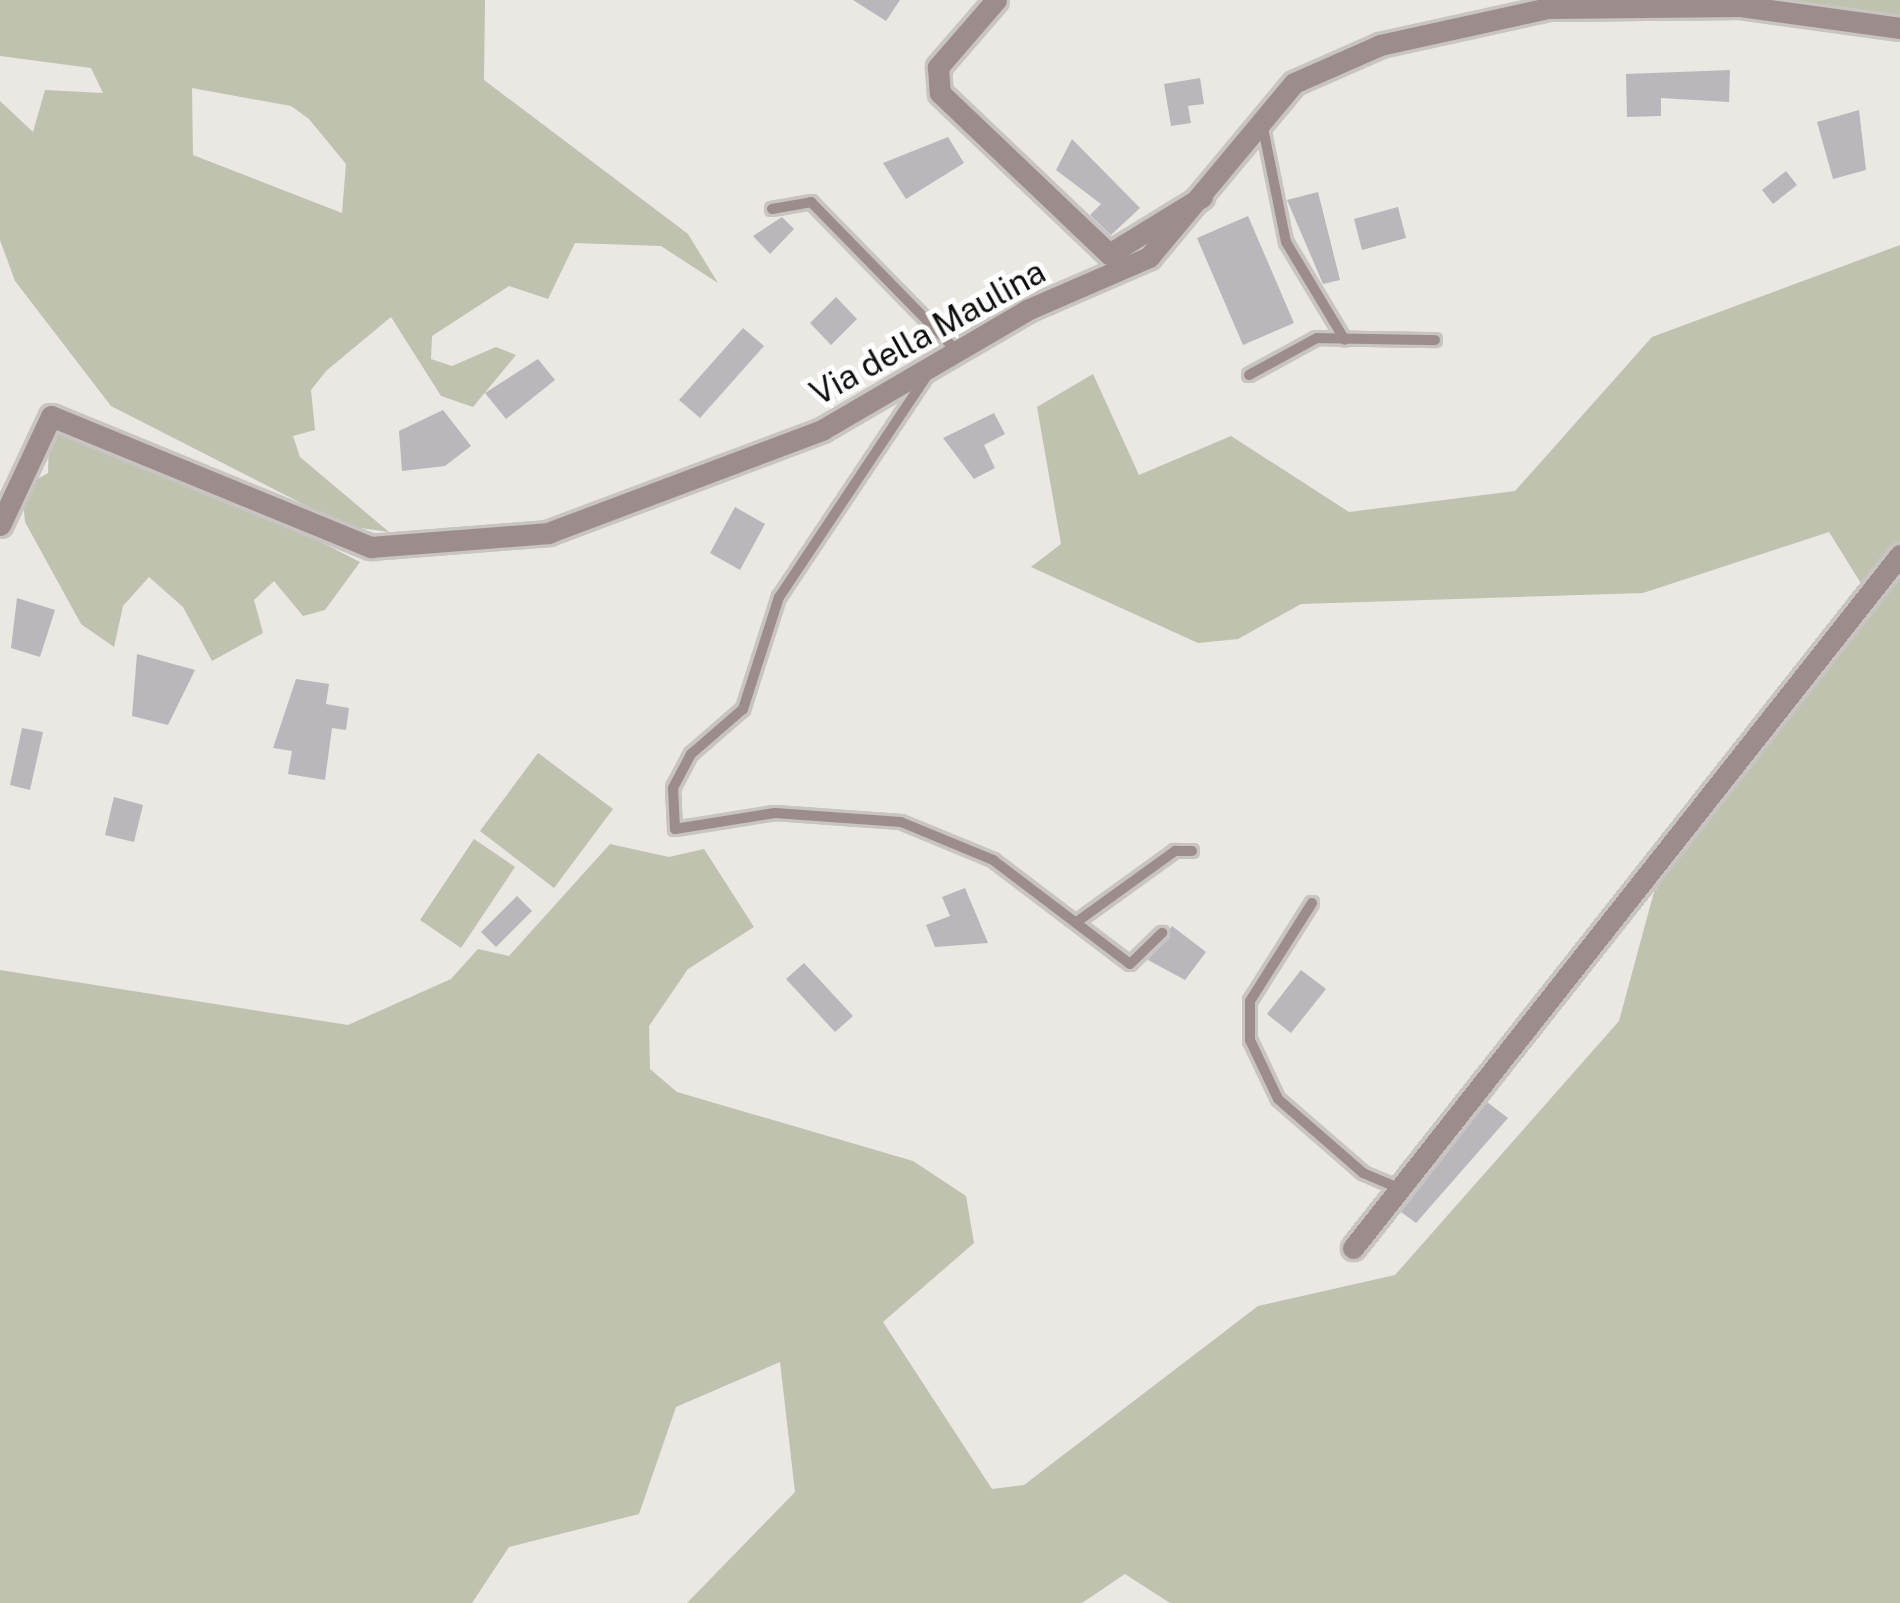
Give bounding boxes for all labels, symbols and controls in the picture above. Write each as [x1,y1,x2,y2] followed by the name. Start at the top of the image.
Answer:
[803,252,1053,414] street label: Via della Maulina

